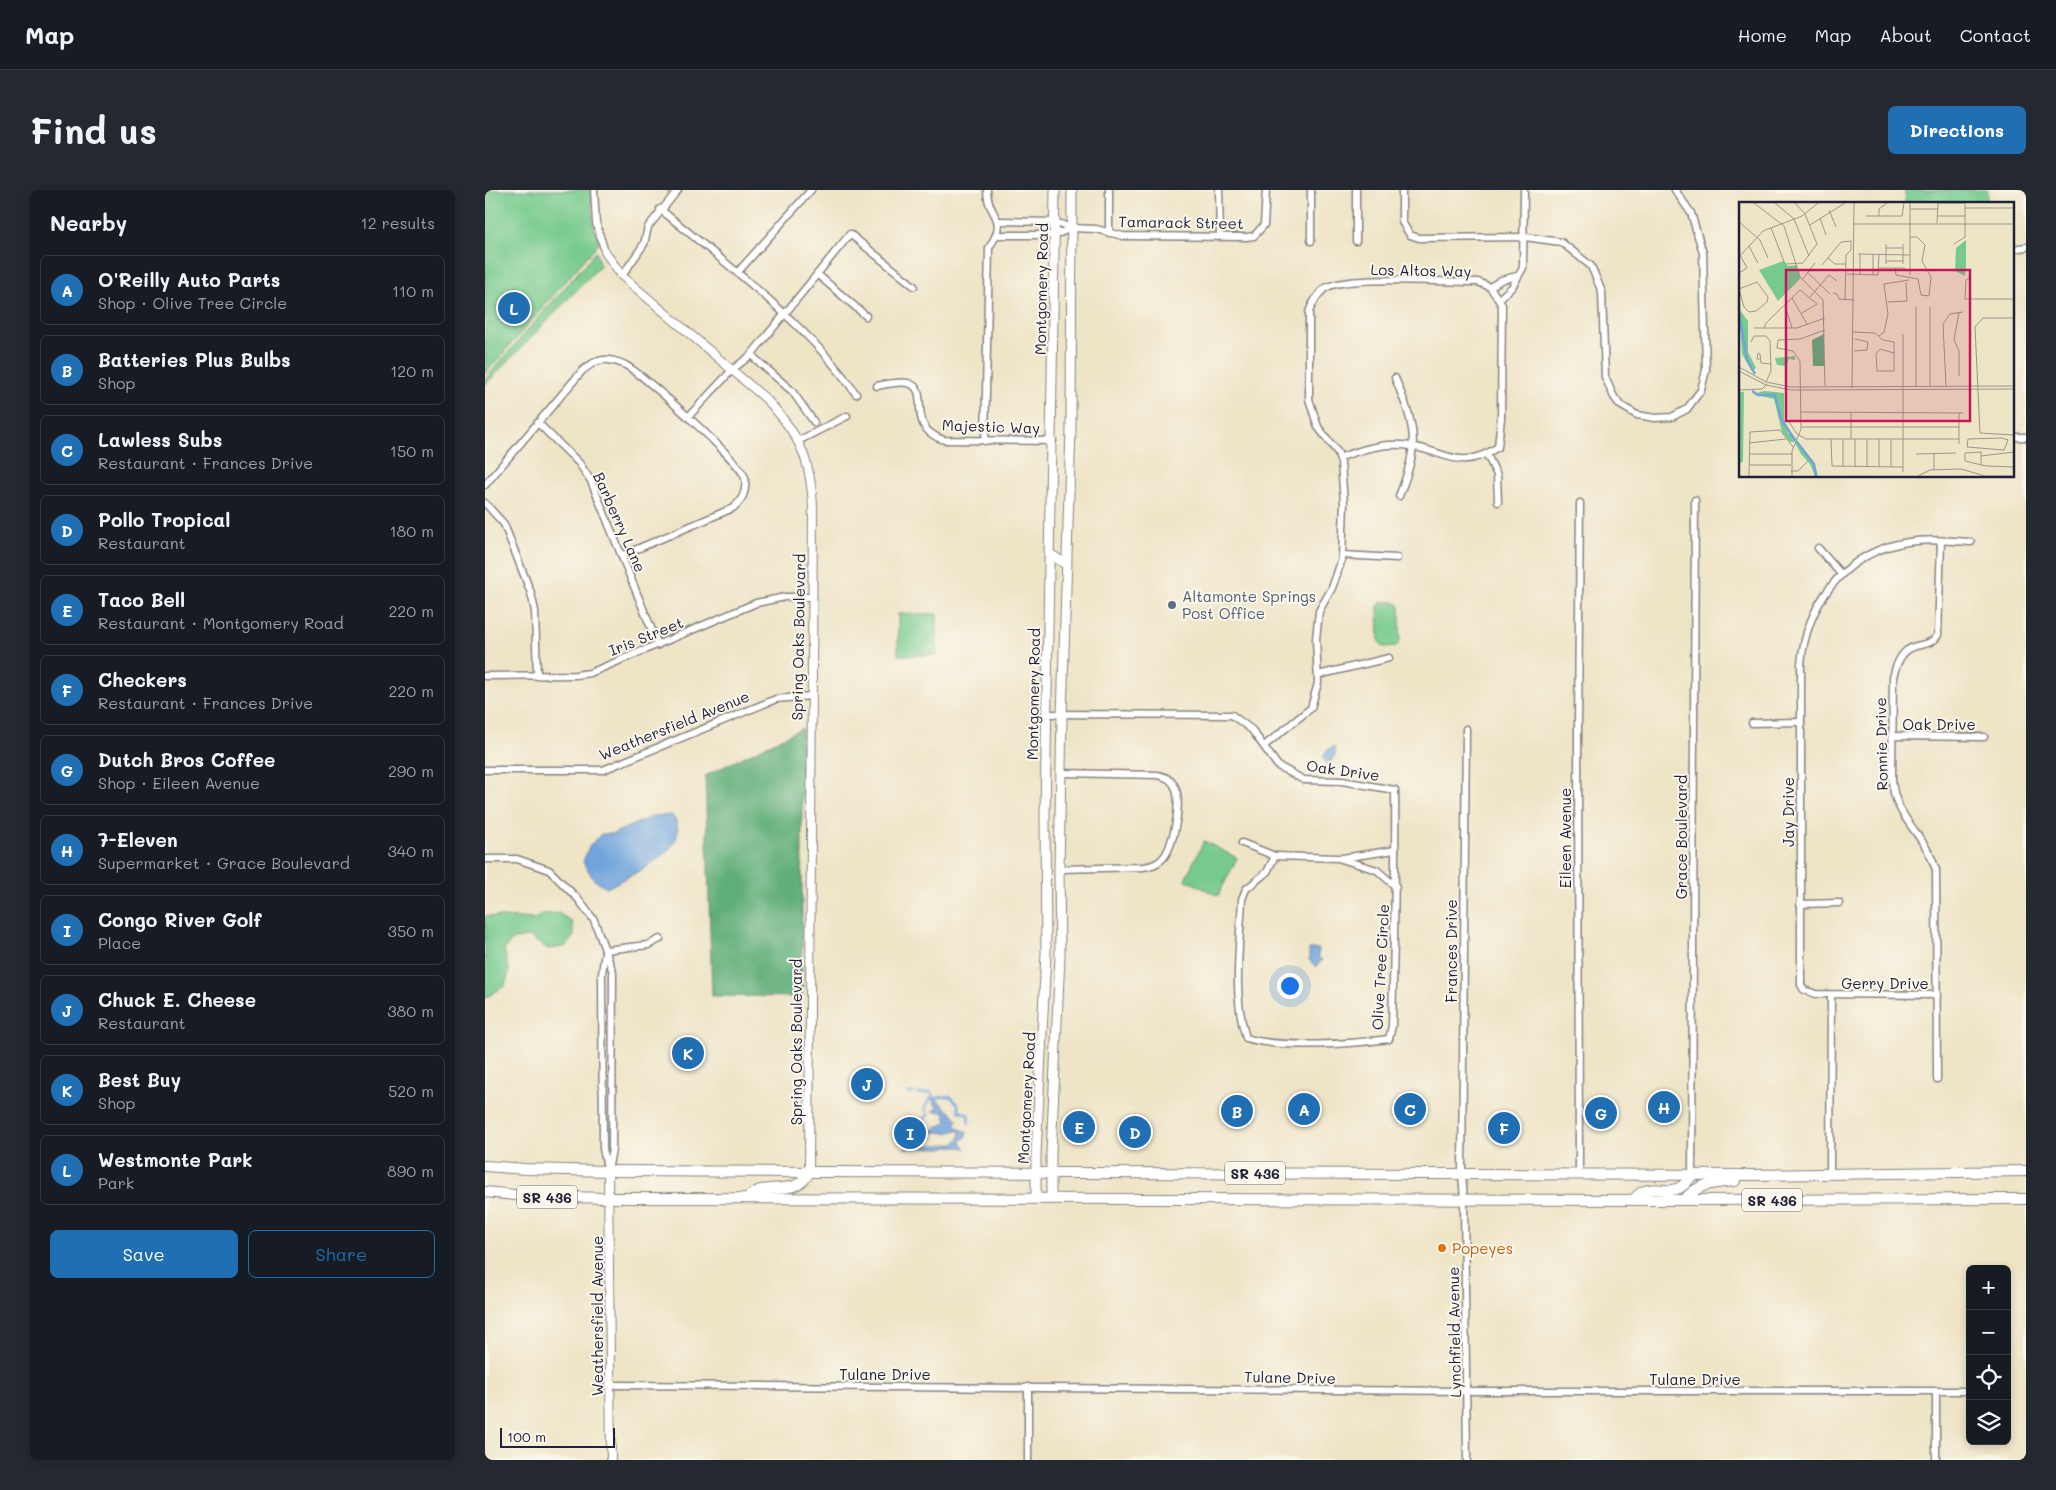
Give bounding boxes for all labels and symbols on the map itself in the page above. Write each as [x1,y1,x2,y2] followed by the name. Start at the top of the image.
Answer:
[1739,202,2013,478] inset map
[1118,211,1244,233] street label: Tamarack Street
[1030,223,1052,355] street label: Montgomery Road
[1370,259,1472,281] street label: Los Altos Way
[498,289,530,327] pin: L
[942,414,1041,438] street label: Majestic Way
[589,469,651,575] street label: Barberry Lane
[787,553,809,721] street label: Spring Oaks Boulevard
[1182,586,1316,623] place label: Altamonte Springs Post Office
[1166,599,1178,611] marker: Altamonte Springs Post Office
[606,612,686,660] street label: Iris Street
[1022,628,1044,760] street label: Montgomery Road
[596,686,752,764] street label: Weathersfield Avenue
[1870,697,1892,791] street label: Ronnie Drive
[1902,714,1976,734] street label: Oak Drive
[1305,755,1381,785] street label: Oak Drive
[1671,775,1691,899] street label: Grace Boulevard
[1778,777,1798,847] street label: Jay Drive
[1555,788,1575,888] street label: Eileen Avenue
[1441,899,1461,1003] street label: Frances Drive
[1367,903,1393,1031] street label: Olive Tree Circle
[786,959,806,1125] street label: Spring Oaks Boulevard
[1277,973,1303,999] your location
[1841,973,1929,993] street label: Gerry Drive
[1013,1032,1039,1164] street label: Montgomery Road
[672,1034,704,1072] pin: K
[851,1065,883,1103] pin: J
[1648,1088,1680,1126] pin: H
[1288,1090,1320,1128] pin: A
[1394,1090,1426,1128] pin: C
[1221,1092,1253,1130] pin: B
[1585,1094,1617,1132] pin: G
[1063,1108,1095,1146] pin: E
[1488,1109,1520,1147] pin: F
[1119,1113,1151,1151] pin: D
[894,1114,926,1152] pin: I
[1225,1161,1285,1184] road number: SR 436
[517,1186,577,1209] road number: SR 436
[1742,1188,1802,1212] road number: SR 436
[587,1236,607,1396] street label: Weathersfield Avenue
[1452,1238,1513,1258] place label: Popeyes
[1436,1242,1448,1254] marker: Popeyes
[1443,1266,1465,1398] street label: Lynchfield Avenue
[839,1364,931,1384] street label: Tulane Drive
[1244,1366,1336,1388] street label: Tulane Drive
[1649,1369,1741,1389] street label: Tulane Drive
[500,1425,615,1448] scale bar

